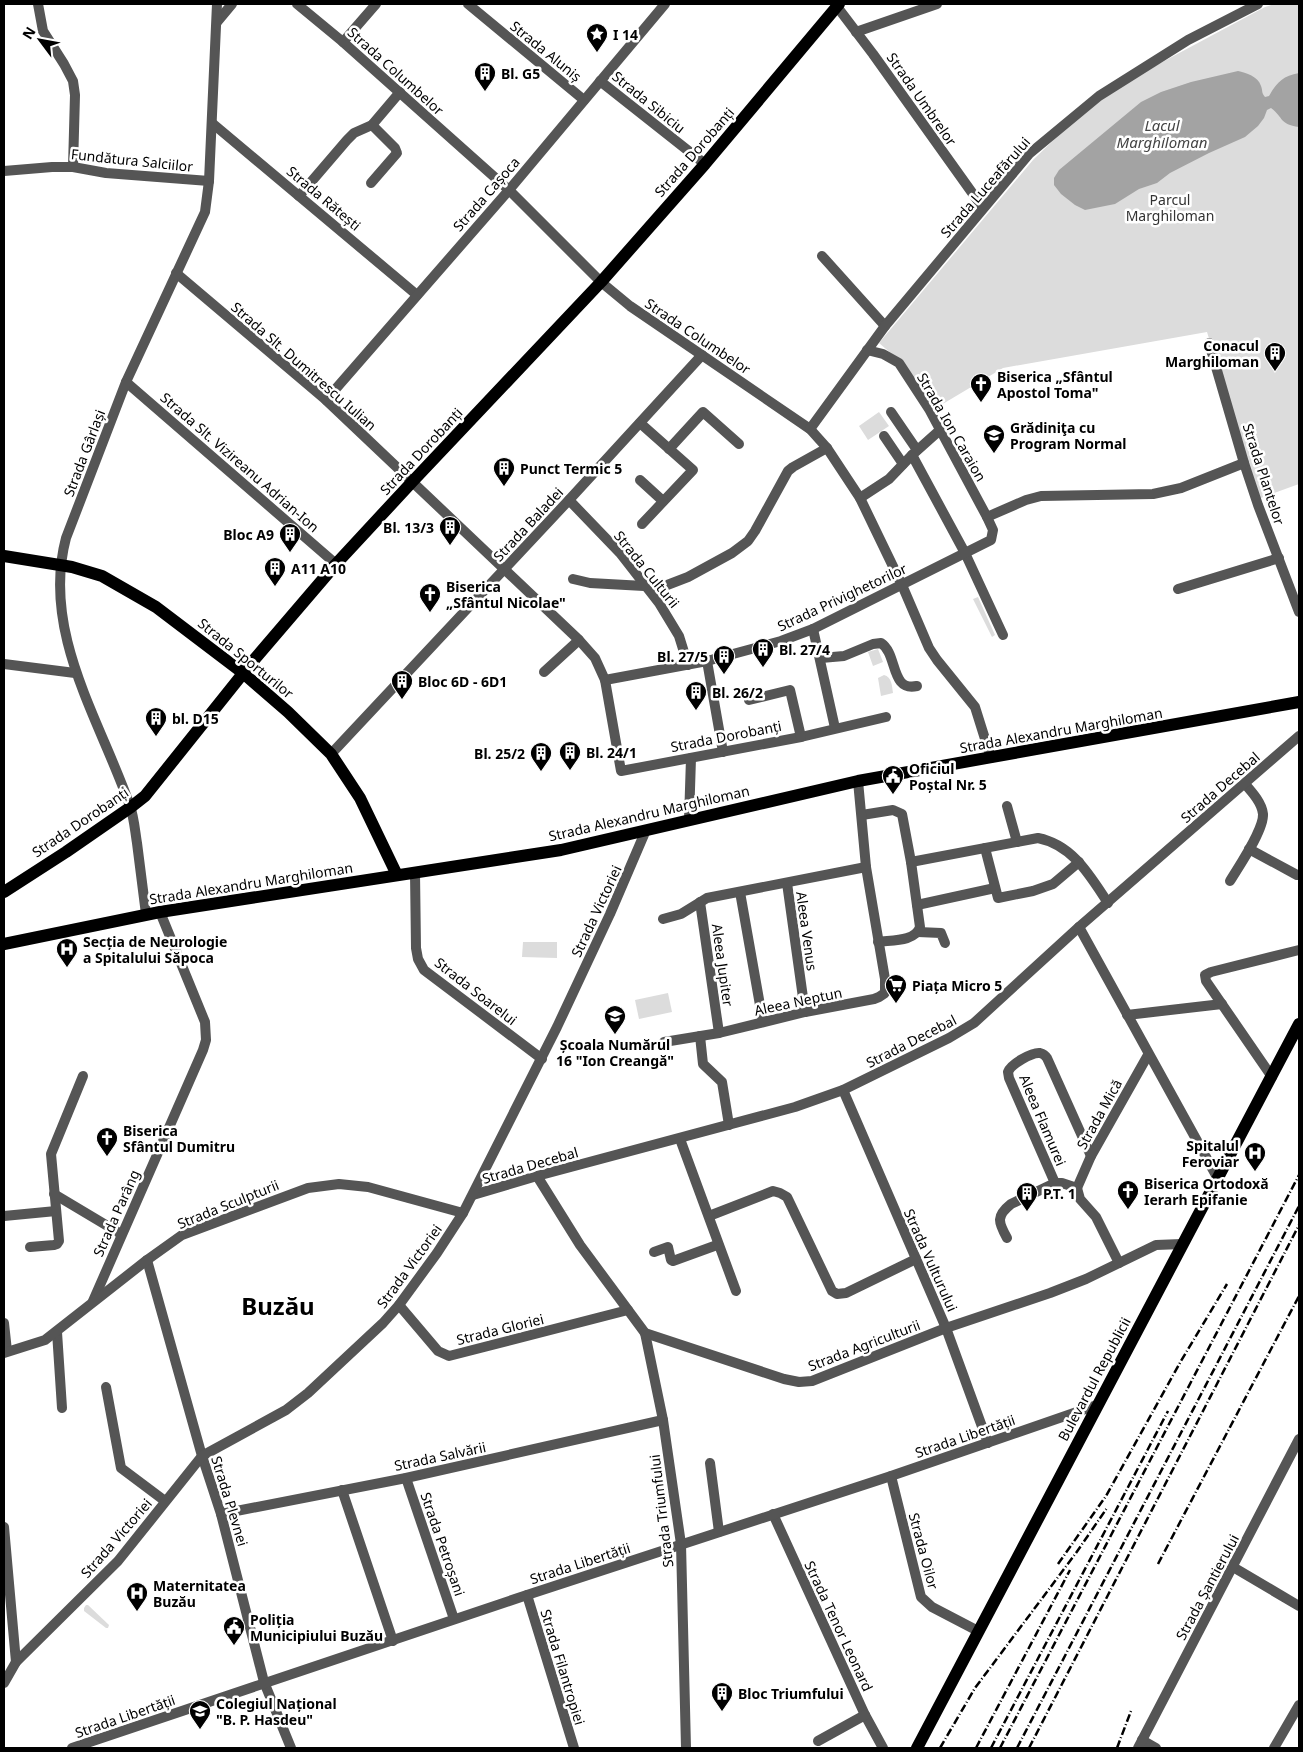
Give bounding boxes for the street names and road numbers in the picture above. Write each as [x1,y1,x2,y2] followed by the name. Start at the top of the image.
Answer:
[506,16,586,86] street label: Strada Aluniș
[344,23,448,119] street label: Strada Columbelor
[883,49,961,149] street label: Strada Umbrelor
[609,67,689,137] street label: Strada Sibiciu
[650,103,738,201] street label: Strada Dorobanți
[936,133,1034,241] street label: Strada Luceafărului
[70,144,194,176] street label: Fundătura Salciilor
[448,153,524,235] street label: Strada Cașoca
[283,161,365,235] street label: Strada Rătești
[642,294,755,378] street label: Strada Columbelor
[227,298,381,434] street label: Strada Slt. Dumitrescu Iulian
[913,369,991,485] street label: Strada Ion Caraion
[157,388,323,536] street label: Strada Slt. Vizireanu Adrian-Ion
[376,403,466,499] street label: Strada Dorobanți
[59,407,109,499] street label: Strada Gârlași
[1239,421,1289,527] street label: Strada Plantelor
[489,483,567,565] street label: Strada Baladei
[610,526,684,612] street label: Strada Culturii
[774,559,910,635] street label: Strada Privighetorilor
[194,614,298,703] street label: Strada Sporturilor
[958,703,1164,757] street label: Strada Alexandru Marghiloman
[669,716,783,756] street label: Strada Dorobanți
[1176,747,1264,827] street label: Strada Decebal
[547,781,751,845] street label: Strada Alexandru Marghiloman
[28,783,132,861] street label: Strada Dorobanți
[148,858,354,908] street label: Strada Alexandru Marghiloman
[566,862,626,960] street label: Strada Victoriei
[792,890,822,972] street label: Aleea Venus
[708,922,738,1008] street label: Aleea Jupiter
[431,953,521,1029] street label: Strada Soarelui
[752,982,844,1020] street label: Aleea Neptun
[863,1010,959,1072] street label: Strada Decebal
[1015,1071,1071,1169] street label: Aleea Flamurei
[1072,1076,1126,1152] street label: Strada Mică
[480,1142,580,1188] street label: Strada Decebal
[88,1167,144,1259] street label: Strada Parâng
[174,1175,282,1233] street label: Strada Sculpturii
[900,1206,962,1314] street label: Strada Vulturului
[372,1220,446,1312] street label: Strada Victoriei
[454,1309,546,1349] street label: Strada Gloriei
[1053,1314,1135,1444] street label: Bulevardul Republicii
[805,1315,923,1375] street label: Strada Agriculturii
[912,1410,1018,1462] street label: Strada Libertății
[392,1437,488,1475] street label: Strada Salvării
[645,1453,677,1569] street label: Strada Triumfului
[207,1454,253,1548] street label: Strada Plevnei
[416,1490,470,1598] street label: Strada Petroșani
[76,1494,156,1582] street label: Strada Victoriei
[905,1511,943,1592] street label: Strada Oilor
[1171,1531,1243,1643] street label: Strada Șantierului
[527,1538,633,1588] street label: Strada Libertății
[800,1558,878,1694] street label: Strada Tenor Leonard
[536,1607,590,1727] street label: Strada Filantropiei
[72,1690,178,1742] street label: Strada Libertății

